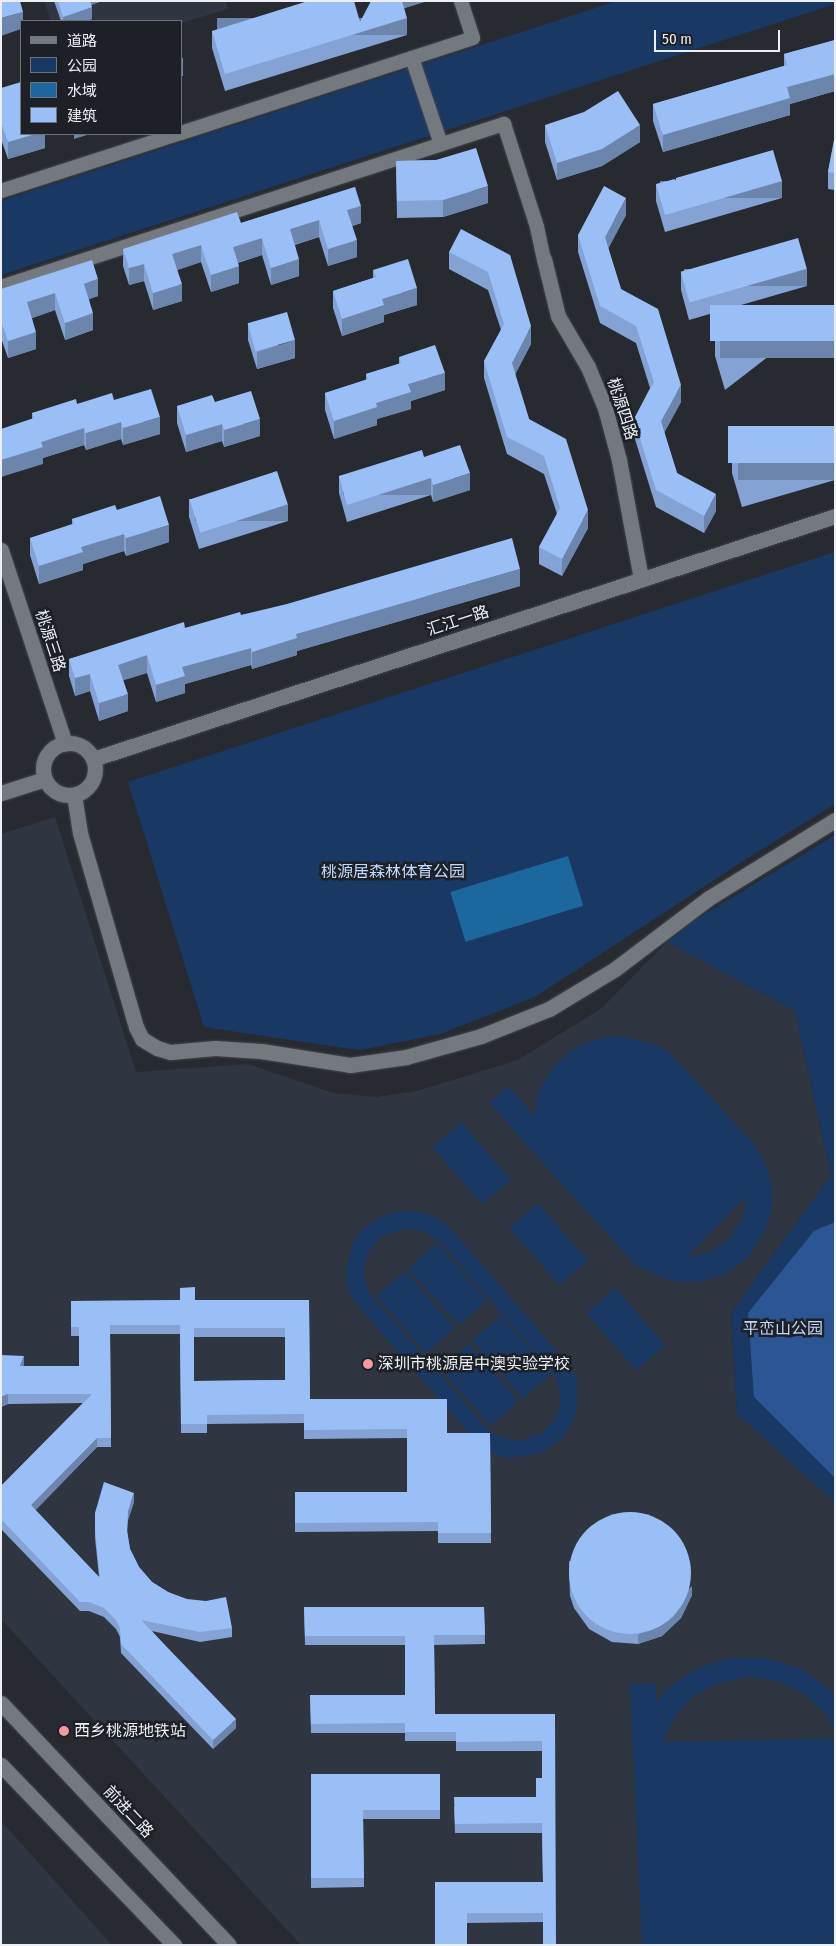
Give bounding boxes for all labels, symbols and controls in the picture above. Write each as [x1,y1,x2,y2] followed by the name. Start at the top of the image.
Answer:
[20,20,182,135] legend
[656,20,782,52] scale bar
[662,30,692,48] text: 50 m
[67,32,97,50] text: 道路
[67,57,97,75] text: 公园
[67,82,97,100] text: 水域
[67,107,97,125] text: 建筑
[603,376,641,442] street label: 桃源四路
[425,602,491,640] street label: 汇江一路
[31,608,69,674] street label: 桃源三路
[321,862,465,882] park label: 桃源居森林体育公园
[743,1319,823,1339] park label: 平峦山公园
[378,1354,570,1374] place label: 深圳市桃源居中澳实验学校
[362,1358,374,1370] marker: 深圳市桃源居中澳实验学校
[74,1721,186,1741] place label: 西乡桃源地铁站
[58,1725,70,1737] marker: 西乡桃源地铁站
[99,1782,157,1842] street label: 前进二路

